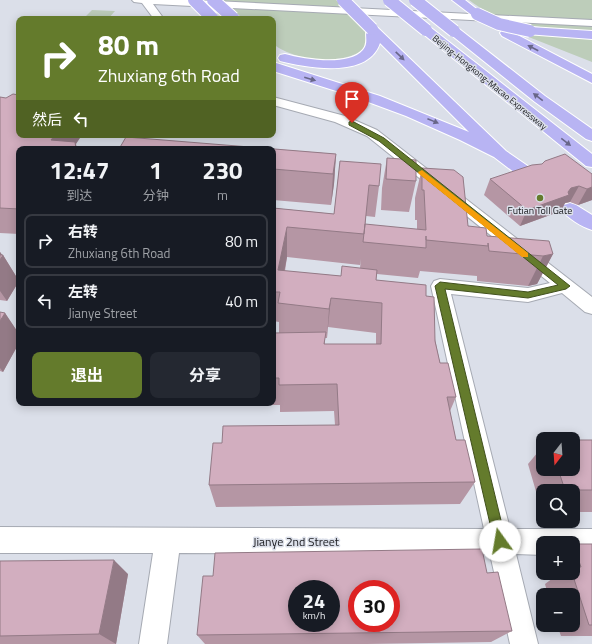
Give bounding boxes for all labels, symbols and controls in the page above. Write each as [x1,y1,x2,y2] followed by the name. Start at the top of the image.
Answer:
[98,23,159,66] text: 80 m
[32,32,84,84] icon: right
[430,32,551,133] street label: Beijing-Hongkong-Macao Expressway
[527,44,539,51] one-way arrow
[395,51,405,61] one-way arrow
[98,62,240,89] text: Zhuxiang 6th Road
[304,76,316,82] one-way arrow
[335,82,369,123] pin
[341,88,363,110] icon: arrive
[533,93,543,101] one-way arrow
[32,108,62,131] text: 然后
[70,108,92,130] icon: left
[427,119,439,125] one-way arrow
[560,138,571,146] one-way arrow
[49,152,109,188] text: 12:47
[149,152,163,188] text: 1
[202,152,243,188] text: 230
[66,185,92,205] text: 到达
[143,185,169,205] text: 分钟
[217,185,228,205] text: m
[535,193,545,203] marker: Futian Toll Gate
[508,203,572,218] place label: Futian Toll Gate
[68,220,98,243] text: 右转
[34,230,56,252] icon: right
[225,230,258,253] text: 80 m
[68,243,170,263] text: Zhuxiang 6th Road
[68,280,98,303] text: 左转
[34,290,56,312] icon: left
[225,290,258,313] text: 40 m
[68,303,137,323] text: Jianye Street
[32,352,142,398] button: 退出
[150,352,260,398] button: 分享
[536,432,580,476] north arrow
[536,432,580,632] map controls
[536,484,580,528] button: search
[479,520,521,562] position arrow
[253,532,340,551] street label: Jianye 2nd Street
[536,536,580,580] button: +
[348,580,400,632] speed limit sign: 30
[303,585,325,616] text: 24
[536,588,580,632] button: −
[303,608,325,623] text: km/h

